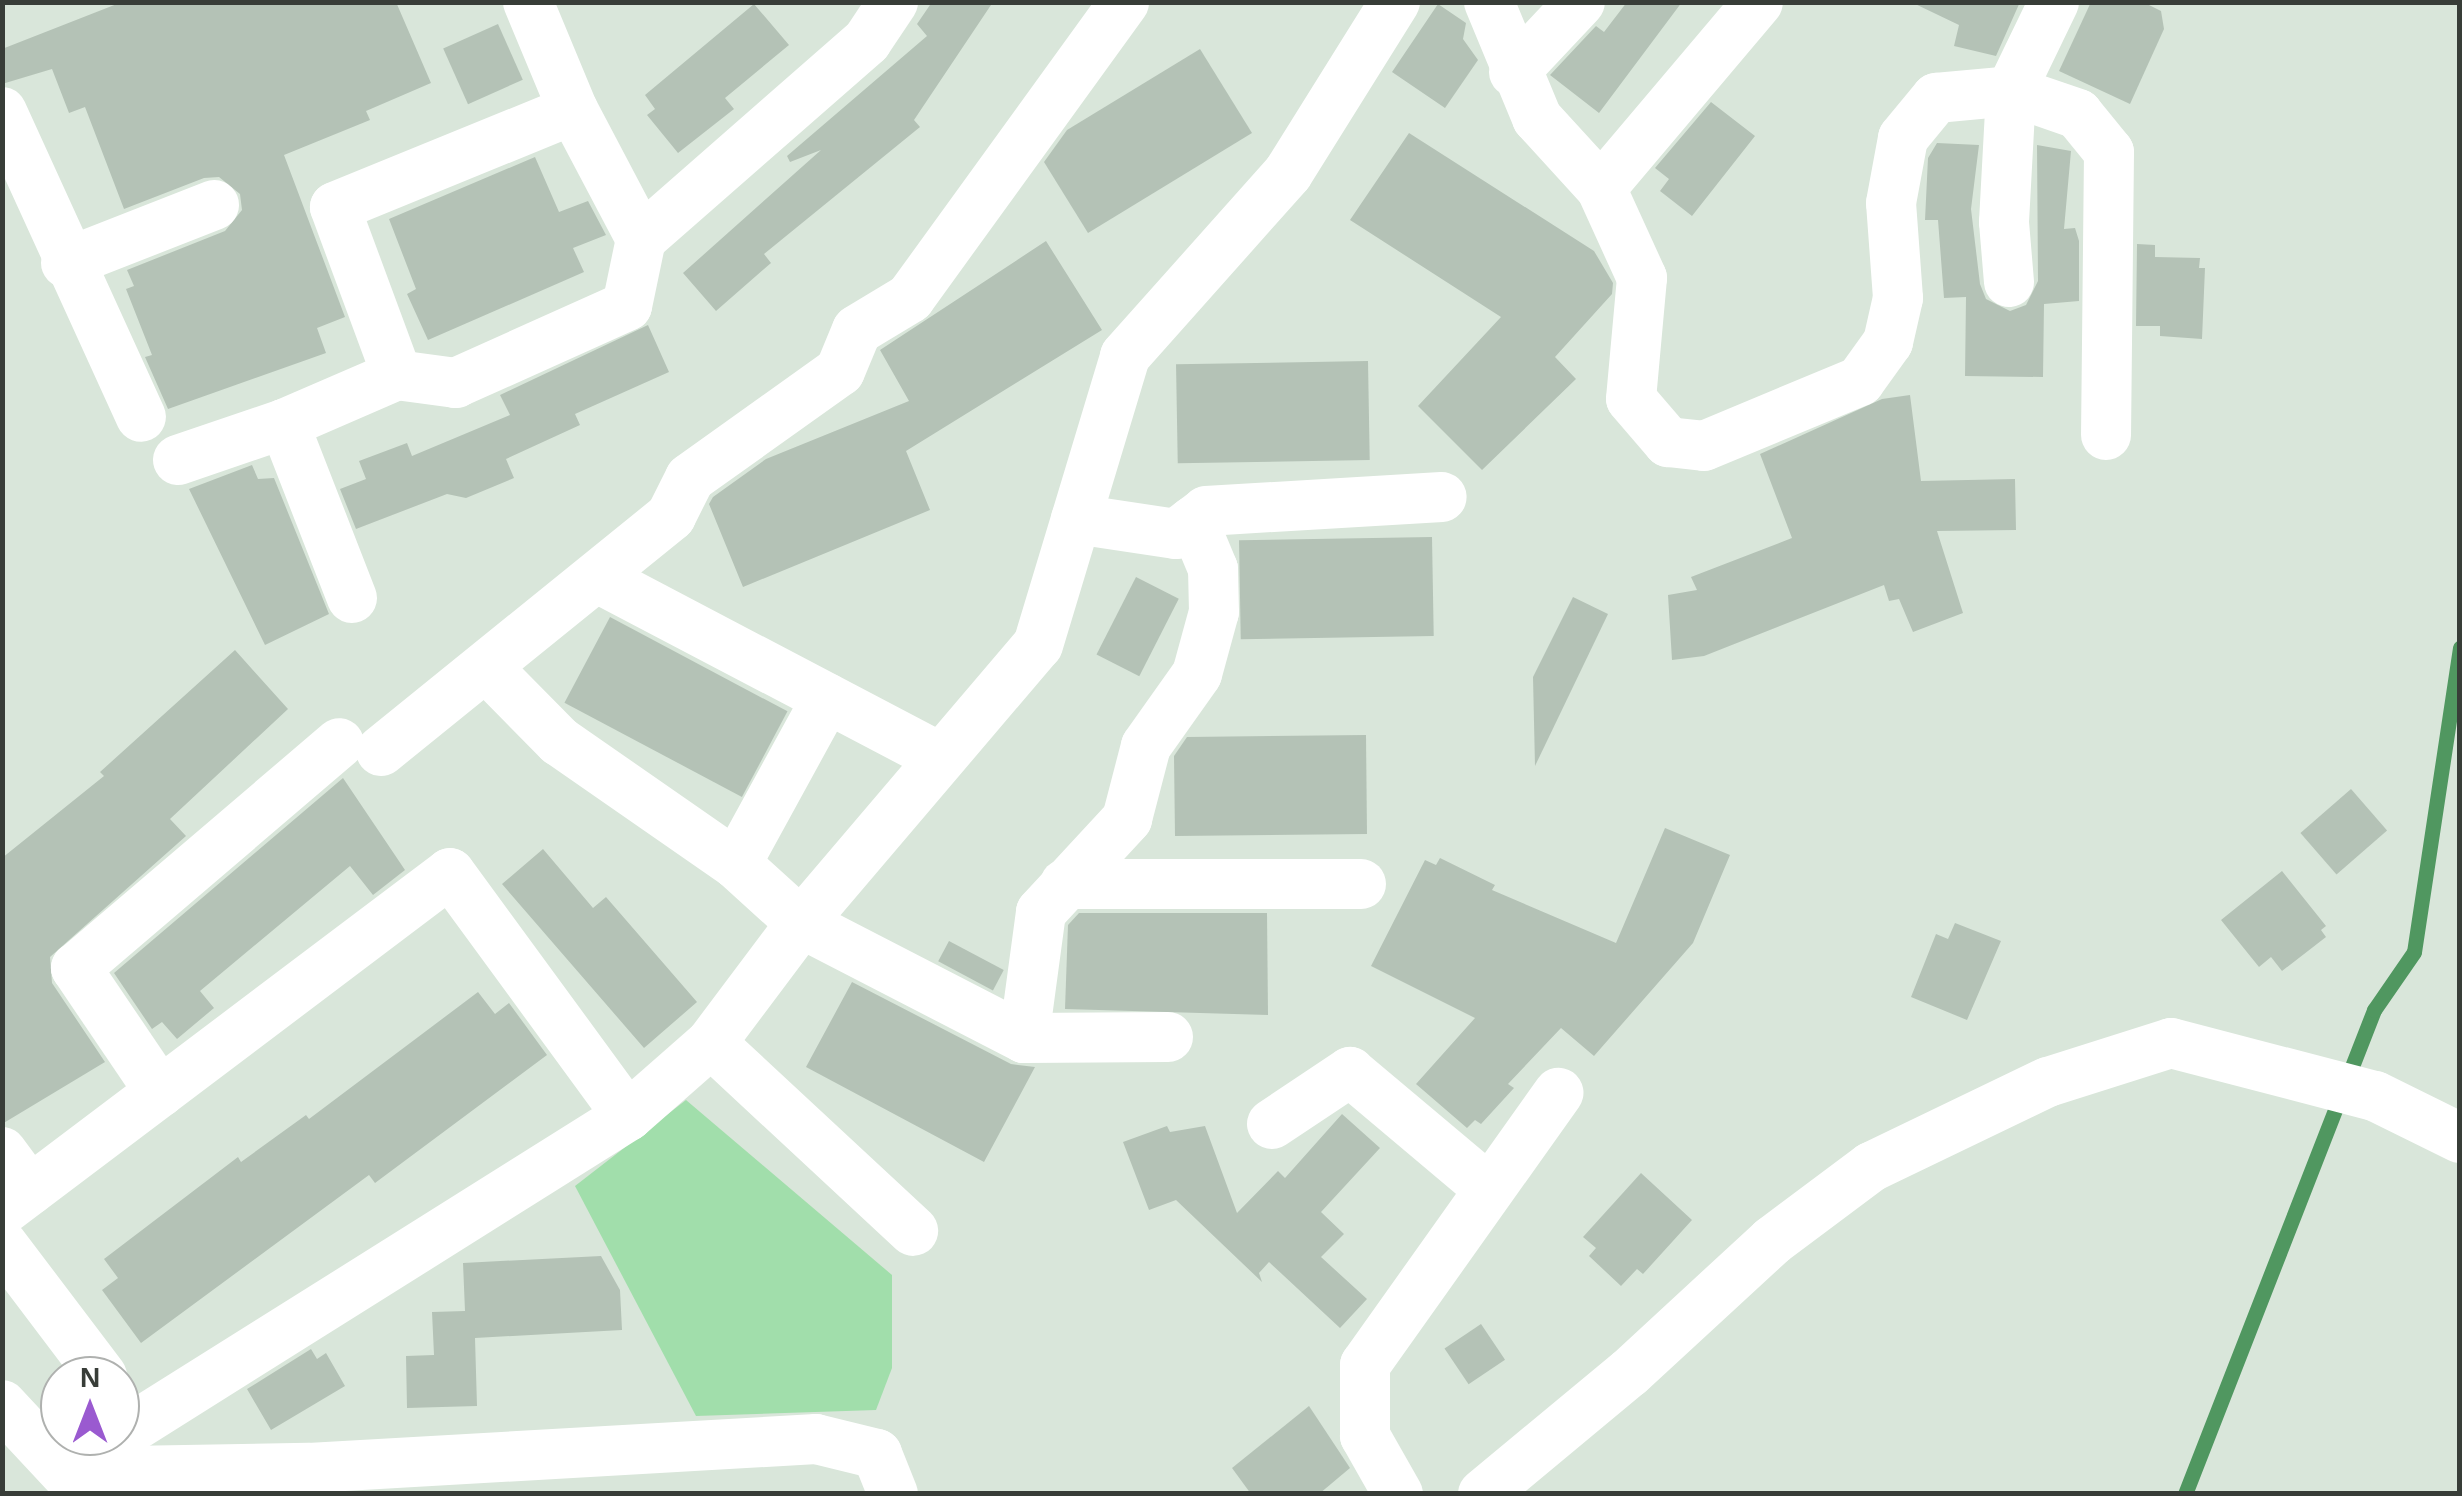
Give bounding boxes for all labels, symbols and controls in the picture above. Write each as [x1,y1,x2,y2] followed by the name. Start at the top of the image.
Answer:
[40,1356,140,1456] north arrow
[80,1362,100,1393] text: N

